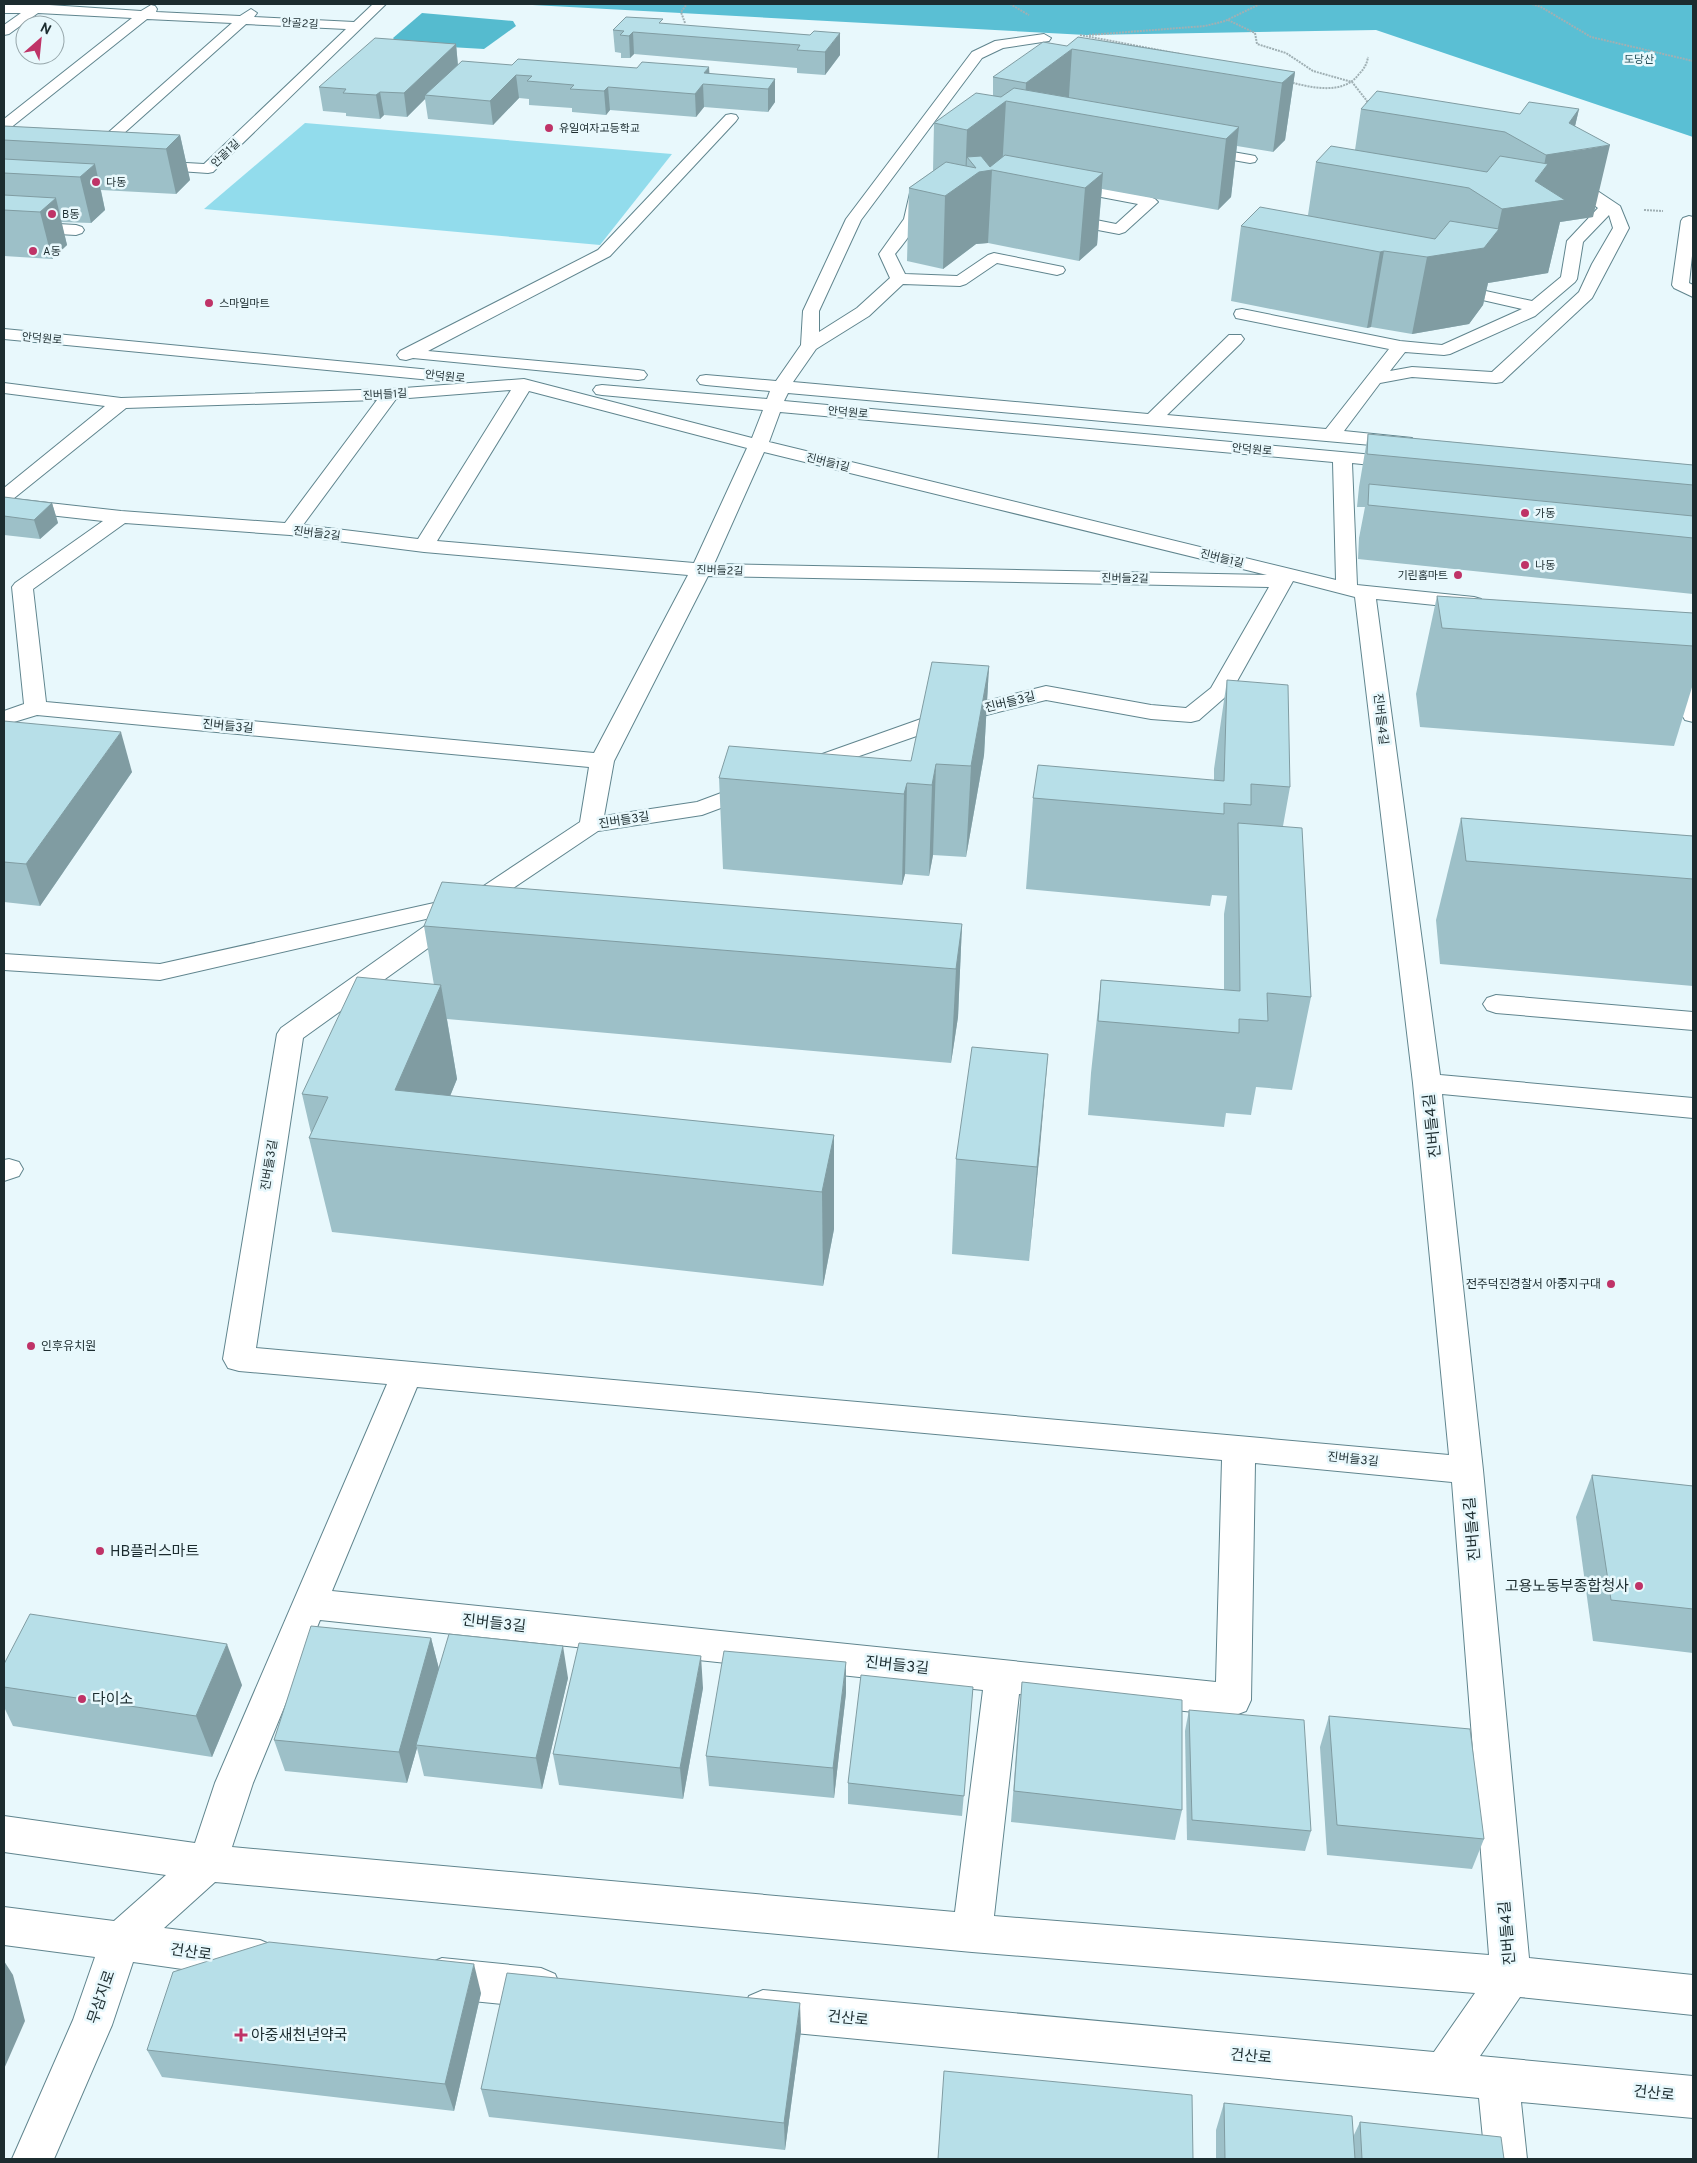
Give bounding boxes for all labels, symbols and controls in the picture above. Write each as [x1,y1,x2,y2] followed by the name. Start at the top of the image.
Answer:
[15,15,65,65] north arrow
[281,16,319,32] street label: 안골2길
[37,20,54,40] text: N
[1624,53,1654,67] park label: 도당산
[543,122,555,134] marker: 유일여자고등학교
[559,122,640,136] place label: 유일여자고등학교
[208,137,243,171] street label: 안골1길
[90,176,102,188] marker: 다동
[106,176,126,190] place label: 다동
[46,208,58,220] marker: B동
[62,208,79,222] place label: B동
[27,245,39,257] marker: A동
[43,245,61,259] place label: A동
[203,297,215,309] marker: 스마일마트
[219,297,270,311] place label: 스마일마트
[21,330,63,348] street label: 안덕원로
[424,368,466,386] street label: 안덕원로
[362,387,408,403] street label: 진버들1길
[827,404,869,422] street label: 안덕원로
[1231,441,1273,459] street label: 안덕원로
[804,451,851,475] street label: 진버들1길
[1519,507,1531,519] marker: 가동
[1535,507,1555,521] place label: 가동
[293,524,341,544] street label: 진버들2길
[1198,547,1245,571] street label: 진버들1길
[1519,559,1531,571] marker: 나동
[1535,559,1555,573] place label: 나동
[696,563,744,579] street label: 진버들2길
[1397,569,1448,583] place label: 기린홈마트
[1452,569,1464,581] marker: 기린홈마트
[1101,572,1149,586] street label: 진버들2길
[983,689,1037,717] street label: 진버들3길
[1369,693,1391,746] street label: 진버들4길
[202,717,254,737] street label: 진버들3길
[598,809,651,833] street label: 진버들3길
[1421,1093,1446,1159] street label: 진버들4길
[258,1139,282,1192] street label: 진버들3길
[1466,1277,1601,1293] place label: 전주덕진경찰서 아중지구대
[1605,1278,1617,1290] marker: 전주덕진경찰서 아중지구대
[41,1339,96,1355] place label: 인후유치원
[25,1340,37,1352] marker: 인후유치원
[1327,1449,1379,1471] street label: 진버들3길
[1461,1496,1486,1562] street label: 진버들4길
[110,1543,199,1562] place label: HB플러스마트
[94,1545,106,1557] marker: HB플러스마트
[1505,1578,1629,1597] place label: 고용노동부종합청사
[1633,1580,1645,1592] marker: 고용노동부종합청사
[461,1612,527,1637] street label: 진버들3길
[864,1654,930,1679] street label: 진버들3길
[92,1691,134,1710] place label: 다이소
[76,1693,88,1705] marker: 다이소
[1496,1900,1521,1966] street label: 진버들4길
[169,1941,213,1966] street label: 건산로
[84,1968,120,2027] street label: 무삼지로
[826,2008,869,2031] street label: 건산로
[251,2026,348,2046] place label: 아중새천년약국
[235,2029,247,2041] marker: 아중새천년약국
[1229,2046,1272,2069] street label: 건산로
[1632,2083,1675,2106] street label: 건산로

